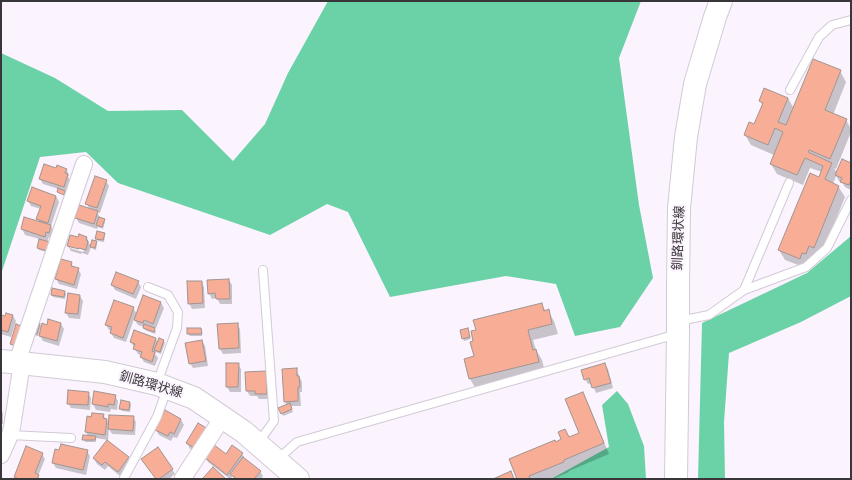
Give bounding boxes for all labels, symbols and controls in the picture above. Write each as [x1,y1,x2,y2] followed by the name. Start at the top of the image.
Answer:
[670,205,688,271] street label: 釧路環状線
[118,369,184,401] street label: 釧路環状線

